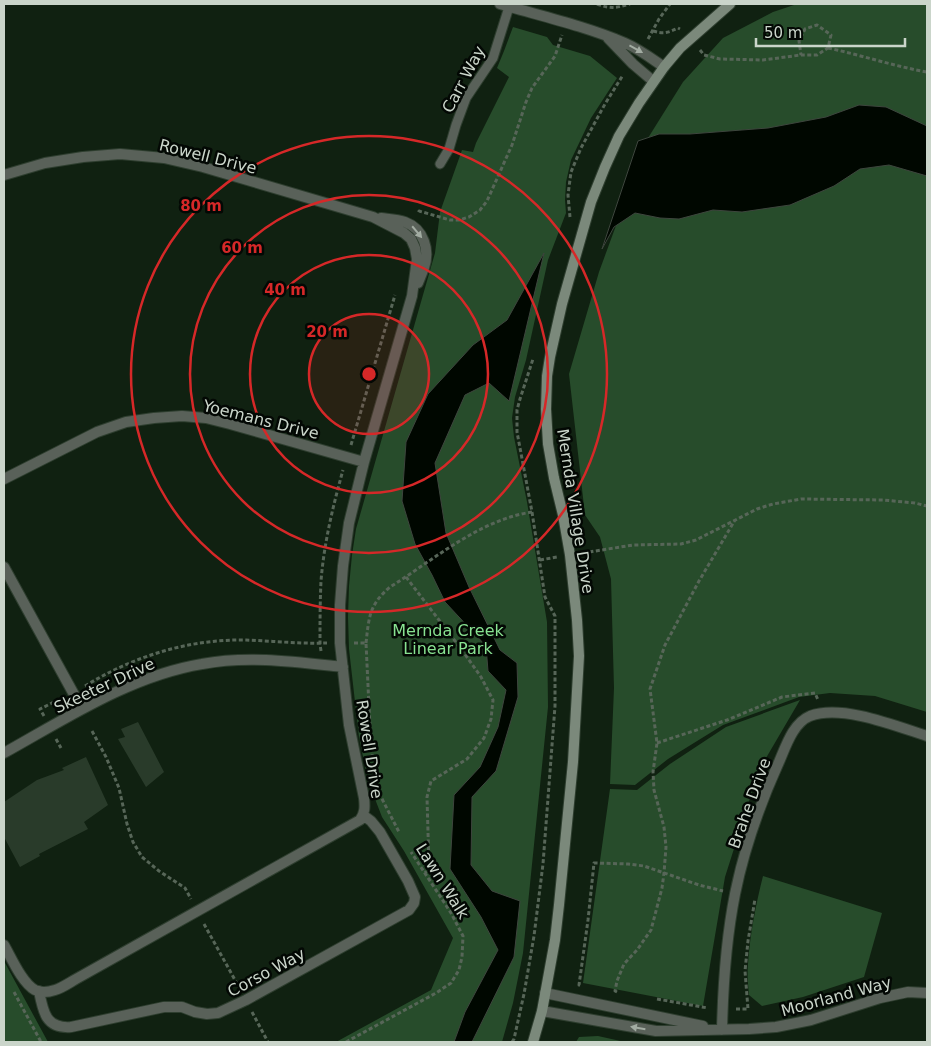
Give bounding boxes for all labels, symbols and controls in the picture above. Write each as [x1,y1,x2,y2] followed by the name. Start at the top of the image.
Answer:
[756,15,905,47] scale bar
[764,24,802,42] text: 50 m
[438,43,489,116] street label: Carr Way
[629,45,643,53] one-way arrow
[157,135,259,178] street label: Rowell Drive
[180,197,222,215] text: 80 m
[411,225,423,237] one-way arrow
[221,239,263,257] text: 60 m
[264,281,306,299] text: 40 m
[306,323,348,341] text: 20 m
[360,365,378,383] centre of rings
[200,396,321,443] street label: Yoemans Drive
[553,427,598,595] street label: Mernda Village Drive
[392,621,504,658] park label: Mernda Creek Linear Park
[51,654,158,717] street label: Skeeter Drive
[352,698,387,800] street label: Rowell Drive
[724,755,775,851] street label: Brahe Drive
[412,840,474,923] street label: Lawn Walk
[224,944,308,1001] street label: Corso Way
[779,973,893,1020] street label: Moorland Way
[630,1023,646,1031] one-way arrow

